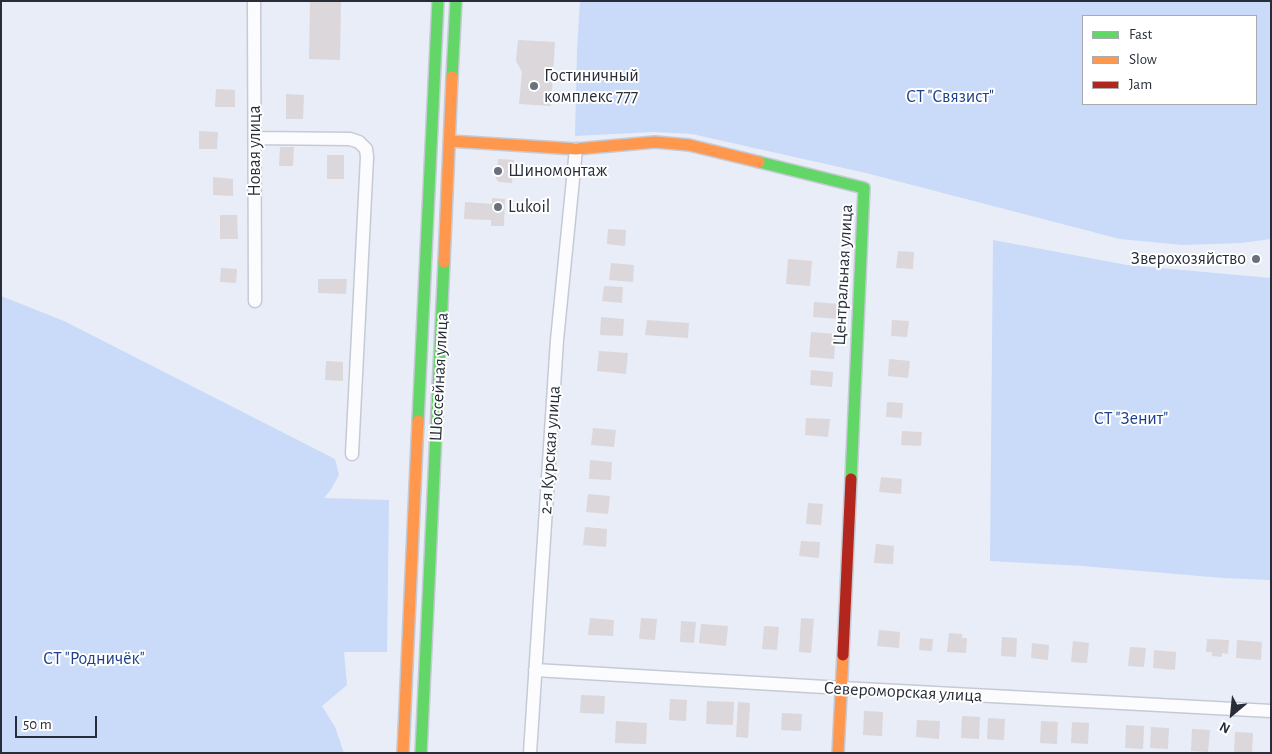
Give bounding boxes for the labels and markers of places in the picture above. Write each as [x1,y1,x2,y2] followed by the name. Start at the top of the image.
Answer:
[544,65,639,108] place label: Гостиничный комплекс 777
[528,80,540,92] marker: Гостиничный комплекс 777
[508,160,607,182] place label: Шиномонтаж
[492,165,504,177] marker: Шиномонтаж
[508,196,550,218] place label: Lukoil
[492,201,504,213] marker: Lukoil
[1131,248,1246,270] place label: Зверохозяйство
[1250,253,1262,265] marker: Зверохозяйство

